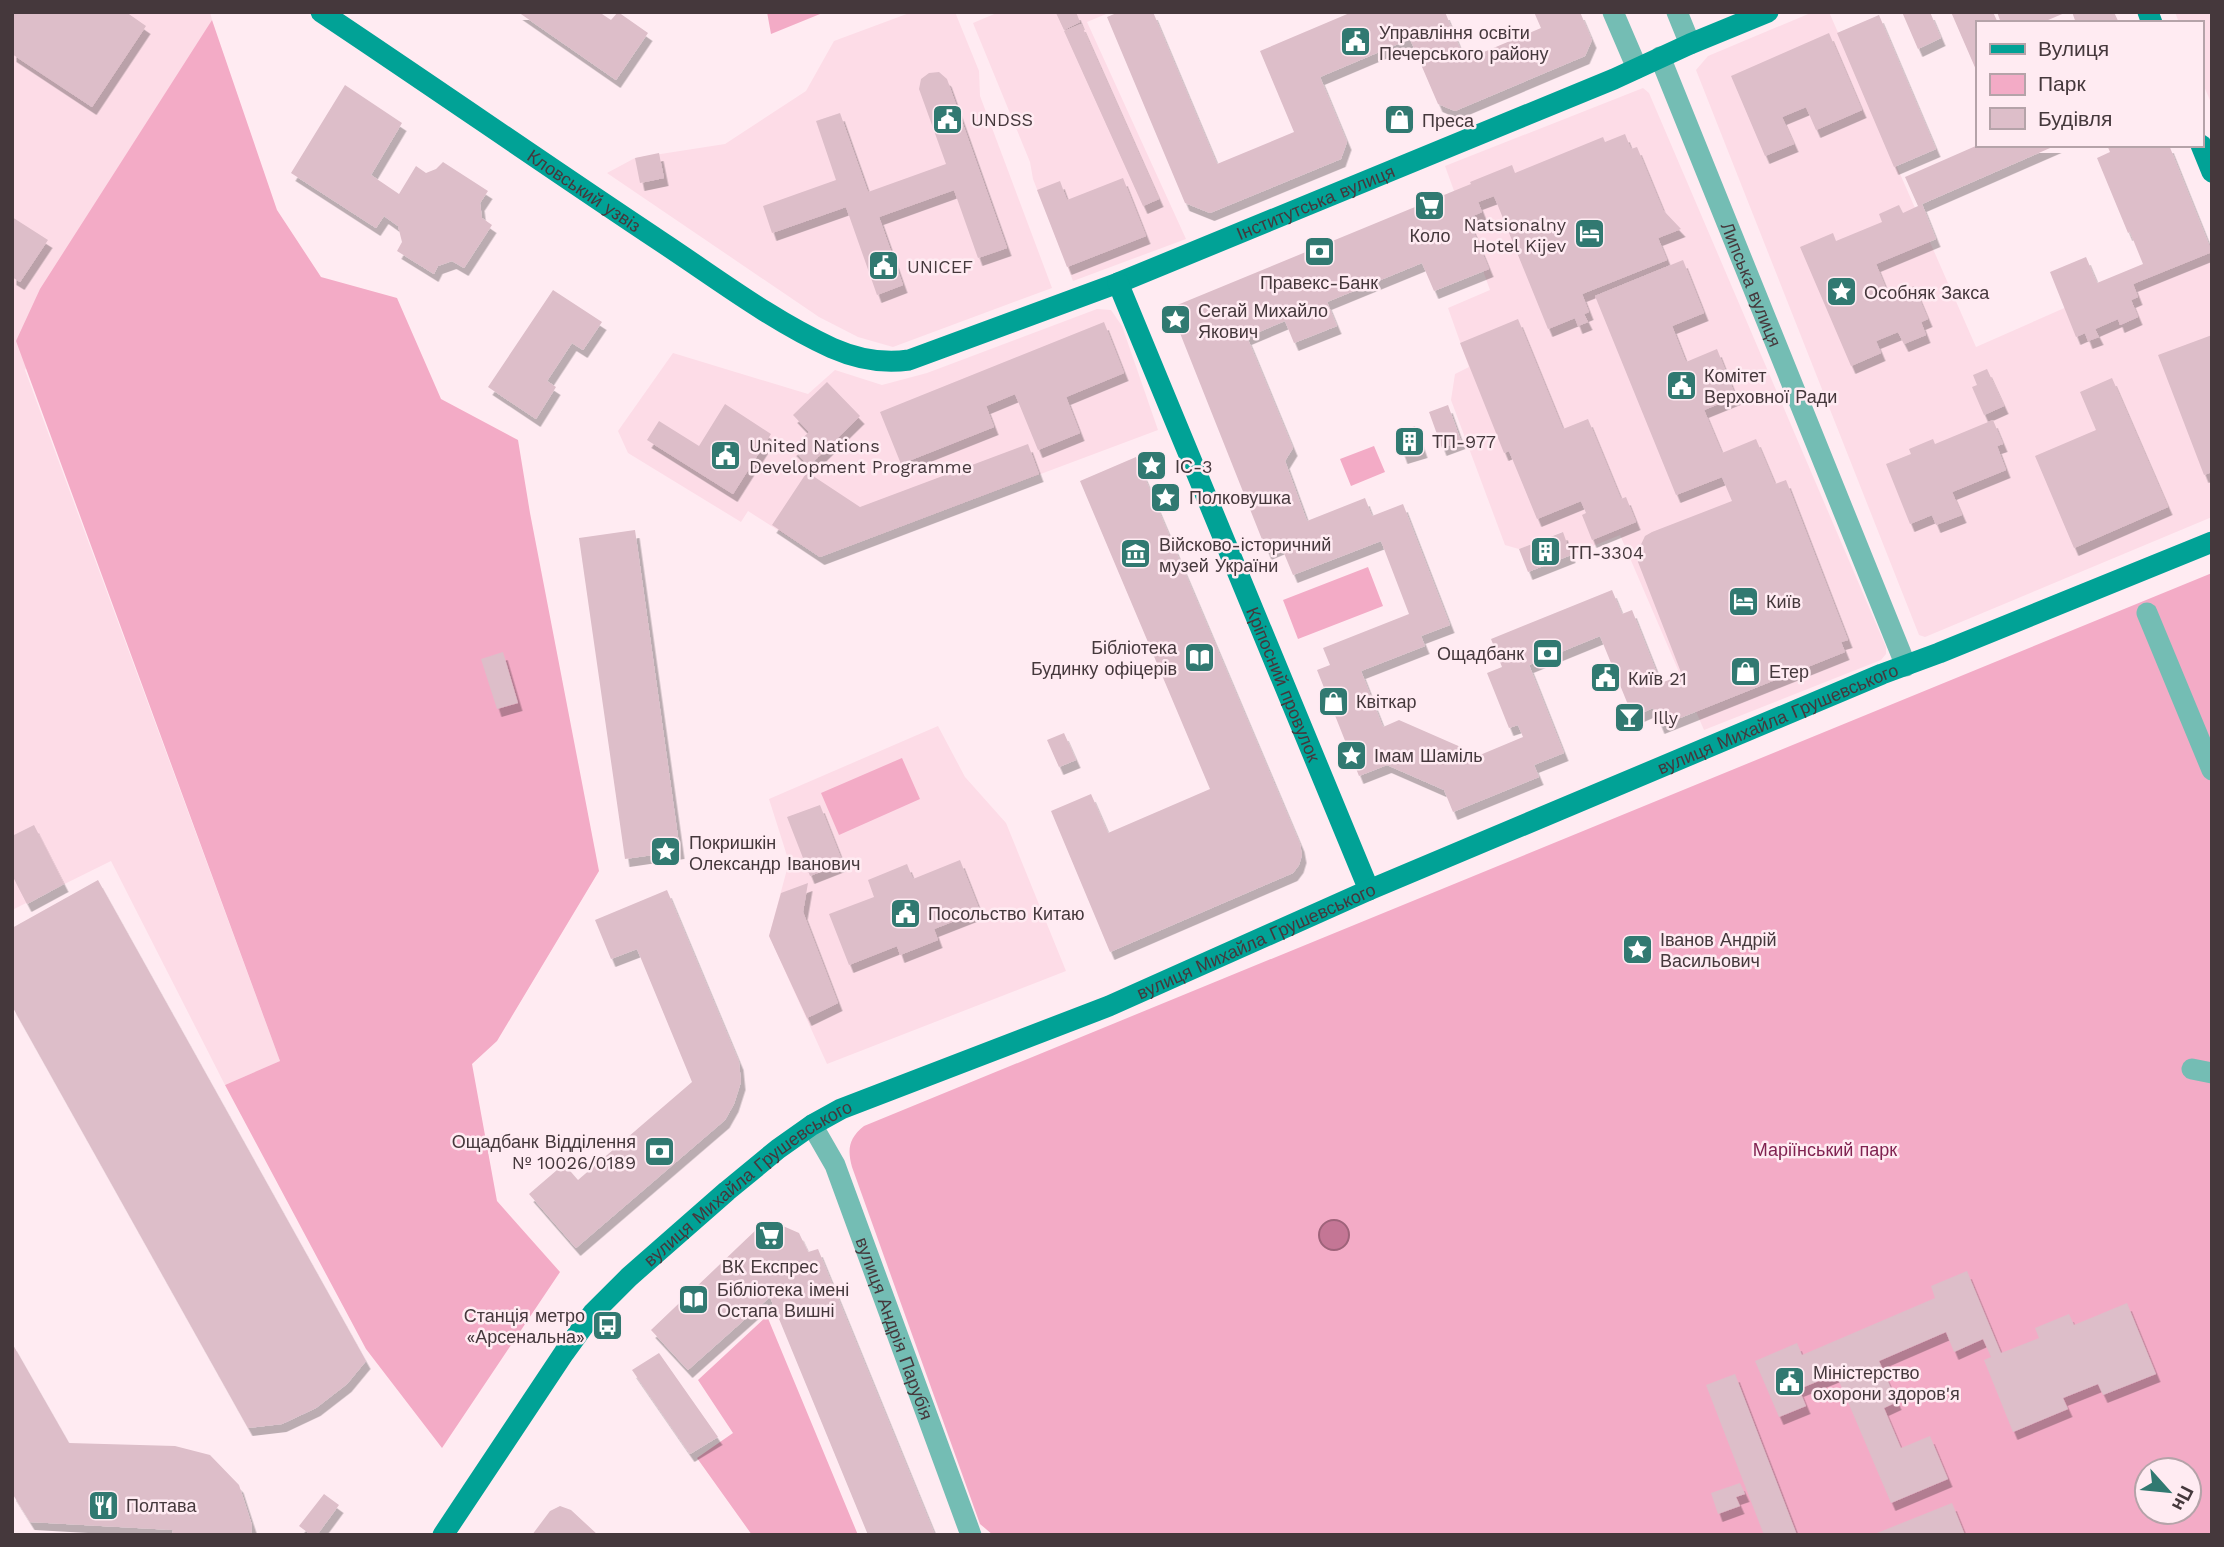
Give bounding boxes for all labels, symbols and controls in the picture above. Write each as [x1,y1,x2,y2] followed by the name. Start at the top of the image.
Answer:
[1976,21,2203,147] legend
[1379,22,1549,64] place label: Управління освіти Печерського району
[1339,25,1373,59] public building icon: Управління освіти Печерського району
[2038,36,2109,61] text: Вулиця
[2038,71,2086,96] text: Парк
[931,102,965,136] public building icon: UNDSS
[1382,103,1416,137] shop icon: Преса
[2038,106,2112,131] text: Будівля
[971,109,1033,130] place label: UNDSS
[1422,110,1475,131] place label: Преса
[524,145,645,236] street label: Кловський узвіз
[1233,160,1398,244] street label: Інститутська вулиця
[1413,188,1447,222] supermarket icon: Коло
[1463,214,1567,256] place label: Natsionalny Hotel Kijev
[1572,217,1606,251] hotel icon: Natsionalny Hotel Kijev
[1717,219,1786,350] street label: Липська вулиця
[1410,225,1450,246] place label: Коло
[1302,235,1336,269] bank icon: Правекс-Банк
[867,249,901,283] public building icon: UNICEF
[907,256,973,277] place label: UNICEF
[1260,272,1378,293] place label: Правекс-Банк
[1824,275,1858,309] place icon: Особняк Закса
[1864,282,1990,303] place label: Особняк Закса
[1198,300,1328,342] place label: Сегай Михайло Якович
[1158,303,1192,337] place icon: Сегай Михайло Якович
[1704,365,1837,407] place label: Комітет Верховної Ради
[1664,368,1698,402] public building icon: Комітет Верховної Ради
[1392,424,1426,458] building icon: ТП-977
[1432,431,1496,452] place label: ТП-977
[749,435,972,477] place label: United Nations Development Programme
[709,438,743,472] public building icon: United Nations Development Programme
[1135,449,1169,483] place icon: ІС-3
[1175,456,1212,477] place label: ІС-3
[1149,480,1183,514] place icon: Полковушка
[1189,487,1292,508] place label: Полковушка
[1159,534,1331,576] place label: Війсково-історичний музей України
[1528,535,1562,569] building icon: ТП-3304
[1119,537,1153,571] museum icon: Війсково-історичний музей України
[1568,542,1644,563] place label: ТП-3304
[1726,584,1760,618] hotel icon: Київ
[1766,591,1801,612] place label: Київ
[1242,604,1325,765] street label: Кріпосний провулок
[1530,636,1564,670] bank icon: Ощадбанк
[1031,637,1178,679] place label: Бібліотека Будинку офіцерів
[1183,640,1217,674] library icon: Бібліотека Будинку офіцерів
[1437,643,1524,664] place label: Ощадбанк
[1729,654,1763,688] shop icon: Етер
[1654,659,1901,778] street label: вулиця Михайла Грушевського
[1588,661,1622,695] public building icon: Київ 21
[1769,661,1809,682] place label: Етер
[1628,668,1687,689] place label: Київ 21
[1316,684,1350,718] shop icon: Квіткар
[1356,691,1417,712] place label: Квіткар
[1613,700,1647,734] bar icon: Illy
[1653,707,1679,728] place label: Illy
[1334,738,1368,772] place icon: Імам Шаміль
[1374,745,1483,766] place label: Імам Шаміль
[689,832,860,874] place label: Покришкін Олександр Іванович
[649,835,683,869] place icon: Покришкін Олександр Іванович
[1133,878,1378,1003] street label: вулиця Михайла Грушевського
[888,896,922,930] public building icon: Посольство Китаю
[928,903,1085,924] place label: Посольство Китаю
[1660,929,1777,971] place label: Іванов Андрій Васильович
[1620,932,1654,966] place icon: Іванов Андрій Васильович
[639,1095,855,1270] street label: вулиця Михайла Грушевського
[452,1131,636,1173] place label: Ощадбанк Відділення № 10026/0189
[642,1134,676,1168] bank icon: Ощадбанк Відділення № 10026/0189
[1753,1139,1897,1160] park label: Маріїнський парк
[753,1218,787,1252] supermarket icon: ВК Експрес
[852,1234,938,1422] street label: вулиця Андрія Парубія
[722,1256,818,1277] place label: ВК Експрес
[717,1279,849,1321] place label: Бібліотека імені Остапа Вишні
[677,1282,711,1316] library icon: Бібліотека імені Остапа Вишні
[464,1305,585,1347] place label: Станція метро «Арсенальна»
[591,1308,625,1342] bus stop icon: Станція метро «Арсенальна»
[1813,1362,1960,1404] place label: Міністерство охорони здоров'я
[1773,1365,1807,1399] public building icon: Міністерство охорони здоров'я
[2133,1456,2203,1526] north arrow
[2167,1482,2199,1515] text: Пн
[86,1488,120,1522] restaurant icon: Полтава
[126,1495,197,1516] place label: Полтава

